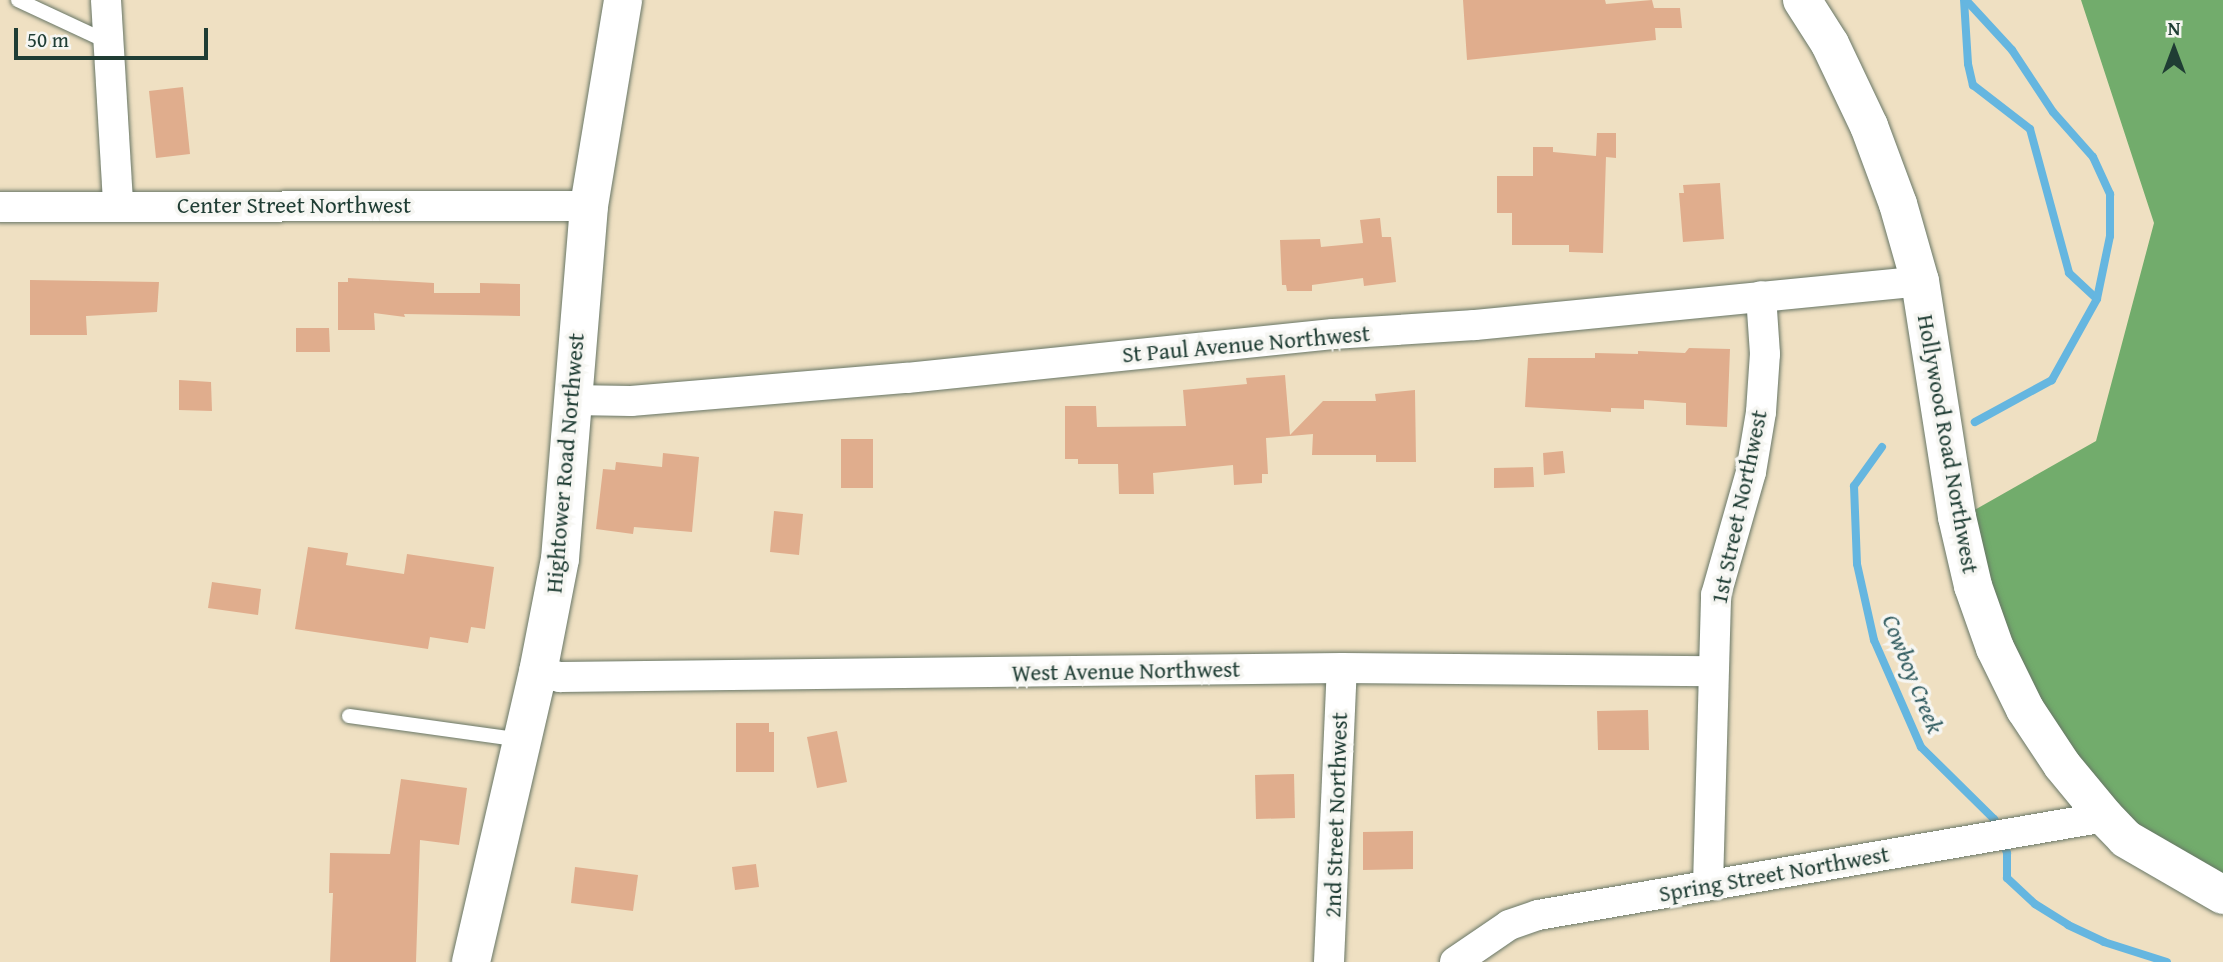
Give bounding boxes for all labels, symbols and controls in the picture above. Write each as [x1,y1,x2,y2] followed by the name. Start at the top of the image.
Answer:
[18,14,212,58] scale bar
[2139,14,2209,84] north arrow
[2168,14,2180,42] text: N
[27,24,69,55] text: 50 m
[177,191,411,219] street label: Center Street Northwest
[1912,312,1984,576] street label: Hollywood Road Northwest
[1121,319,1371,369] street label: St Paul Avenue Northwest
[540,332,590,594] street label: Hightower Road Northwest
[1705,407,1773,607] street label: 1st Street Northwest
[1876,610,1950,738] water label: Cowboy Creek
[1011,655,1241,687] street label: West Avenue Northwest
[1319,712,1353,918] street label: 2nd Street Northwest
[1657,840,1891,908] street label: Spring Street Northwest

